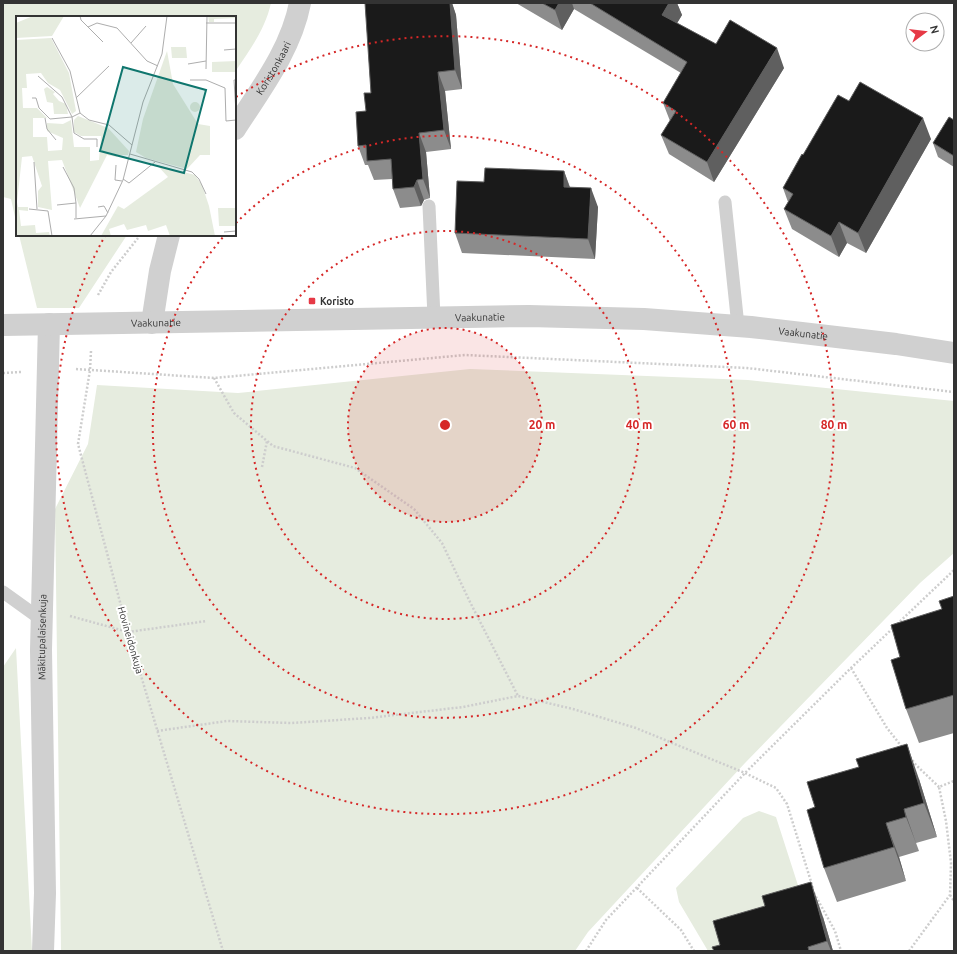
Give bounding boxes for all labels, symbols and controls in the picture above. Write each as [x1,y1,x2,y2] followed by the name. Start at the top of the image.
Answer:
[905,12,945,52] north arrow
[16,16,236,236] inset map
[928,24,942,35] text: N
[254,40,293,97] street label: Koristonkaari
[307,296,317,306] marker: Koristo
[320,296,354,307] place label: Koristo
[455,311,505,323] street label: Vaakunatie
[131,317,181,329] street label: Vaakunatie
[778,325,829,342] street label: Vaakunatie
[438,418,452,432] centre of rings
[529,418,555,431] text: 20 m
[626,418,652,431] text: 40 m
[723,418,749,431] text: 60 m
[821,418,847,431] text: 80 m
[36,594,48,680] street label: Mäkitupalaisenkuja
[116,605,145,675] street label: Hovineidonkuja

